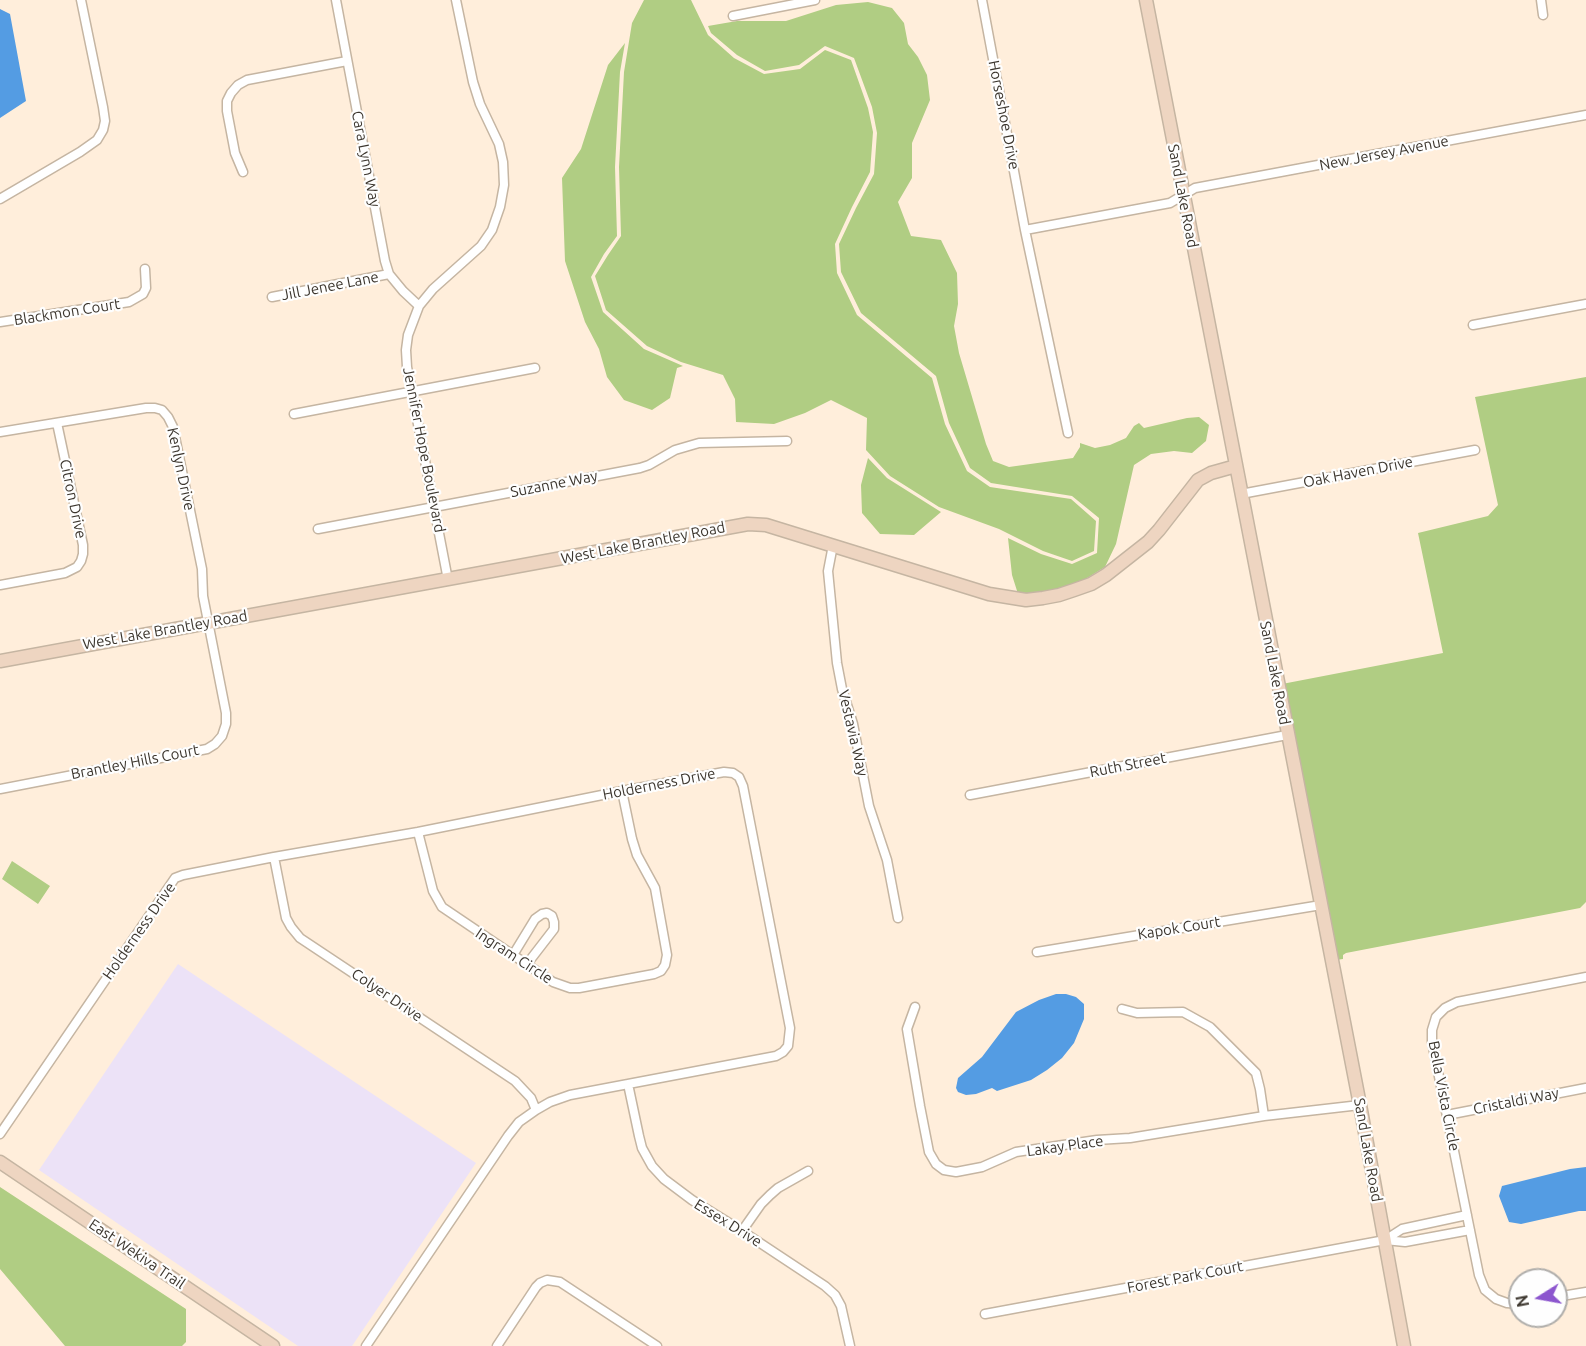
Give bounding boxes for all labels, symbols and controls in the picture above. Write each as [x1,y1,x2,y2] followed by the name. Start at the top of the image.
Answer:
[985,59,1023,171] street label: Horseshoe Drive
[348,109,384,209] street label: Cara Lynn Way
[1318,132,1450,174] street label: New Jersey Avenue
[1164,143,1202,249] street label: Sand Lake Road
[280,268,380,304] street label: Jill Jenee Lane
[12,295,122,329] street label: Blackmon Court
[399,366,449,534] street label: Jennifer Hope Boulevard
[163,426,199,512] street label: Kenlyn Drive
[1302,453,1414,491] street label: Oak Haven Drive
[56,458,90,540] street label: Citron Drive
[509,467,599,501] street label: Suzanne Way
[559,518,727,568] street label: West Lake Brantley Road
[81,607,249,653] street label: West Lake Brantley Road
[1256,620,1294,726] street label: Sand Lake Road
[834,688,872,778] street label: Vestavia Way
[69,741,201,783] street label: Brantley Hills Court
[1088,749,1168,781] street label: Ruth Street
[601,764,717,804] street label: Holderness Drive
[99,879,179,983] street label: Holderness Drive
[1136,913,1222,943] street label: Kapok Court
[472,924,556,988] street label: Ingram Circle
[348,965,426,1025] street label: Colyer Drive
[1425,1039,1463,1153] street label: Bella Vista Circle
[1472,1084,1560,1118] street label: Cristaldi Way
[1350,1097,1386,1203] street label: Sand Lake Road
[1026,1132,1104,1160] street label: Lakay Place
[691,1195,765,1251] street label: Essex Drive
[85,1215,189,1293] street label: East Wekiva Trail
[1125,1257,1245,1297] street label: Forest Park Court
[1508,1268,1568,1328] north arrow
[1512,1293,1532,1309] text: N

